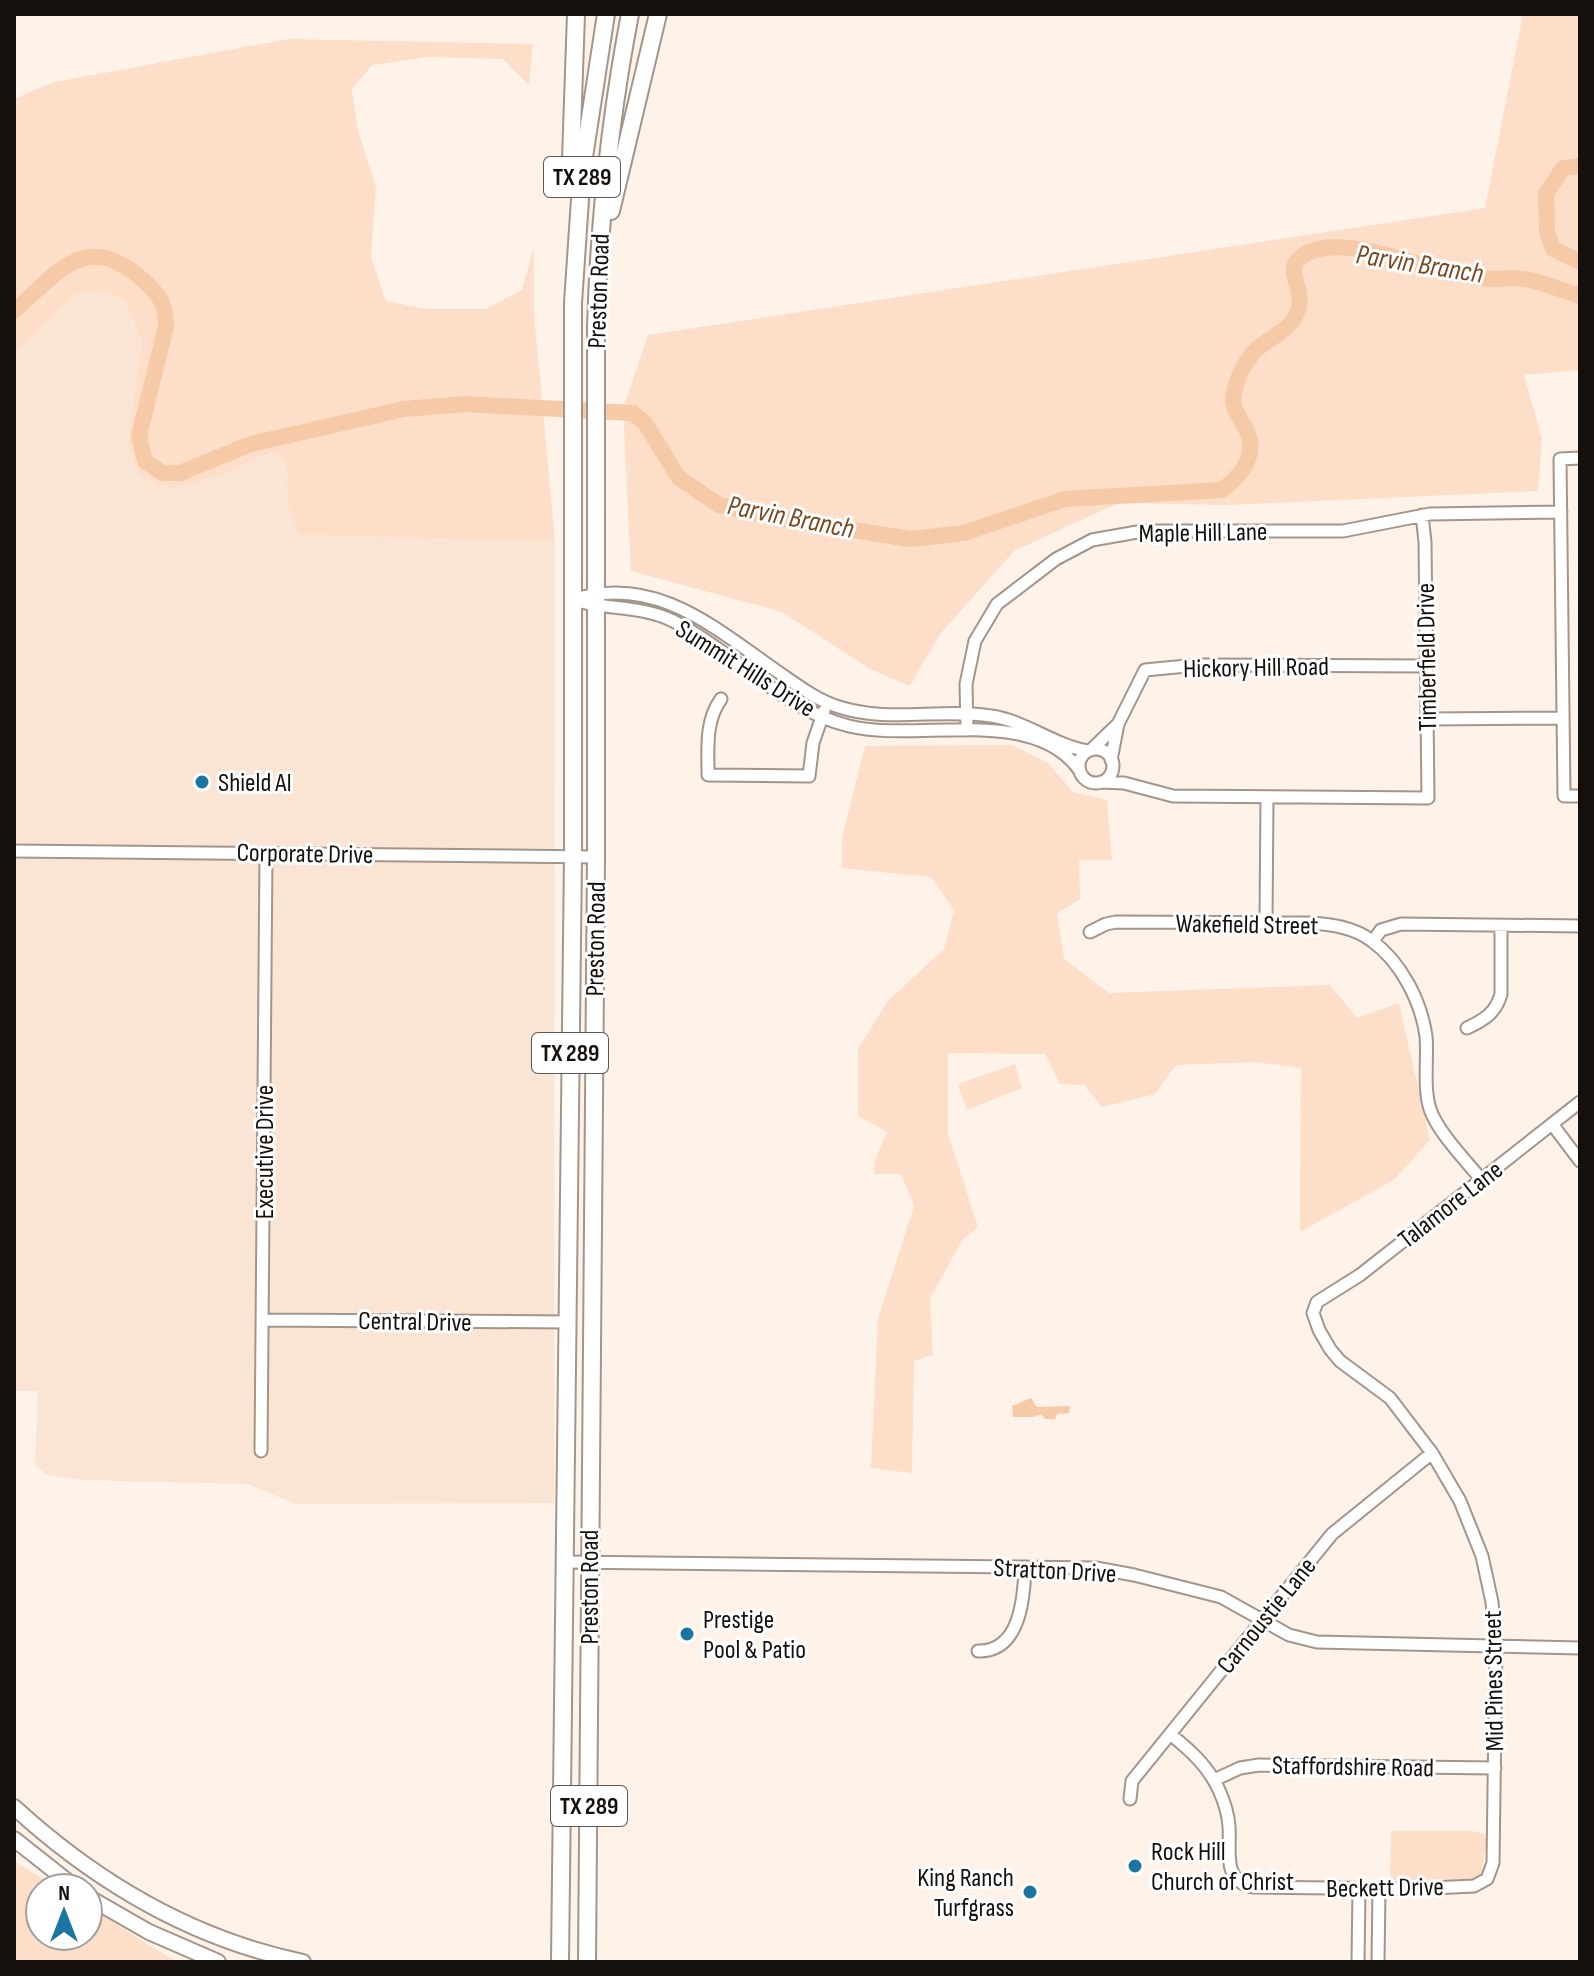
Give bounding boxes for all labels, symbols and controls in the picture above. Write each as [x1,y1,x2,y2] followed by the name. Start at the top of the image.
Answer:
[544,157,620,197] road number: TX 289
[582,233,617,349] street label: Preston Road
[1354,238,1486,291] water label: Parvin Branch
[725,489,857,546] water label: Parvin Branch
[1138,517,1268,550] street label: Maple Hill Lane
[1411,583,1444,731] street label: Timberfield Drive
[670,614,821,725] street label: Summit Hills Drive
[1183,652,1329,685] street label: Hickory Hill Road
[218,768,292,799] place label: Shield AI
[193,773,211,791] marker: Shield AI
[236,838,374,871] street label: Corporate Drive
[580,881,613,997] street label: Preston Road
[1175,909,1319,942] street label: Wakefield Street
[532,1033,608,1073] road number: TX 289
[250,1085,281,1219] street label: Executive Drive
[1393,1155,1509,1256] street label: Talamore Lane
[358,1306,472,1339] street label: Central Drive
[575,1530,606,1644] street label: Preston Road
[1211,1552,1323,1680] street label: Carnoustie Lane
[993,1553,1117,1590] street label: Stratton Drive
[703,1605,806,1666] place label: Prestige Pool & Patio
[1478,1610,1511,1752] street label: Mid Pines Street
[678,1625,696,1643] marker: Prestige Pool & Patio
[1272,1751,1434,1784] street label: Staffordshire Road
[551,1786,627,1826] road number: TX 289
[1151,1837,1294,1898] place label: Rock Hill Church of Christ
[1126,1857,1144,1875] marker: Rock Hill Church of Christ
[917,1863,1014,1924] place label: King Ranch Turfgrass
[24,1872,104,1952] north arrow
[1326,1872,1444,1905] street label: Beckett Drive
[58,1880,70,1907] text: N
[1021,1883,1039,1901] marker: King Ranch Turfgrass

